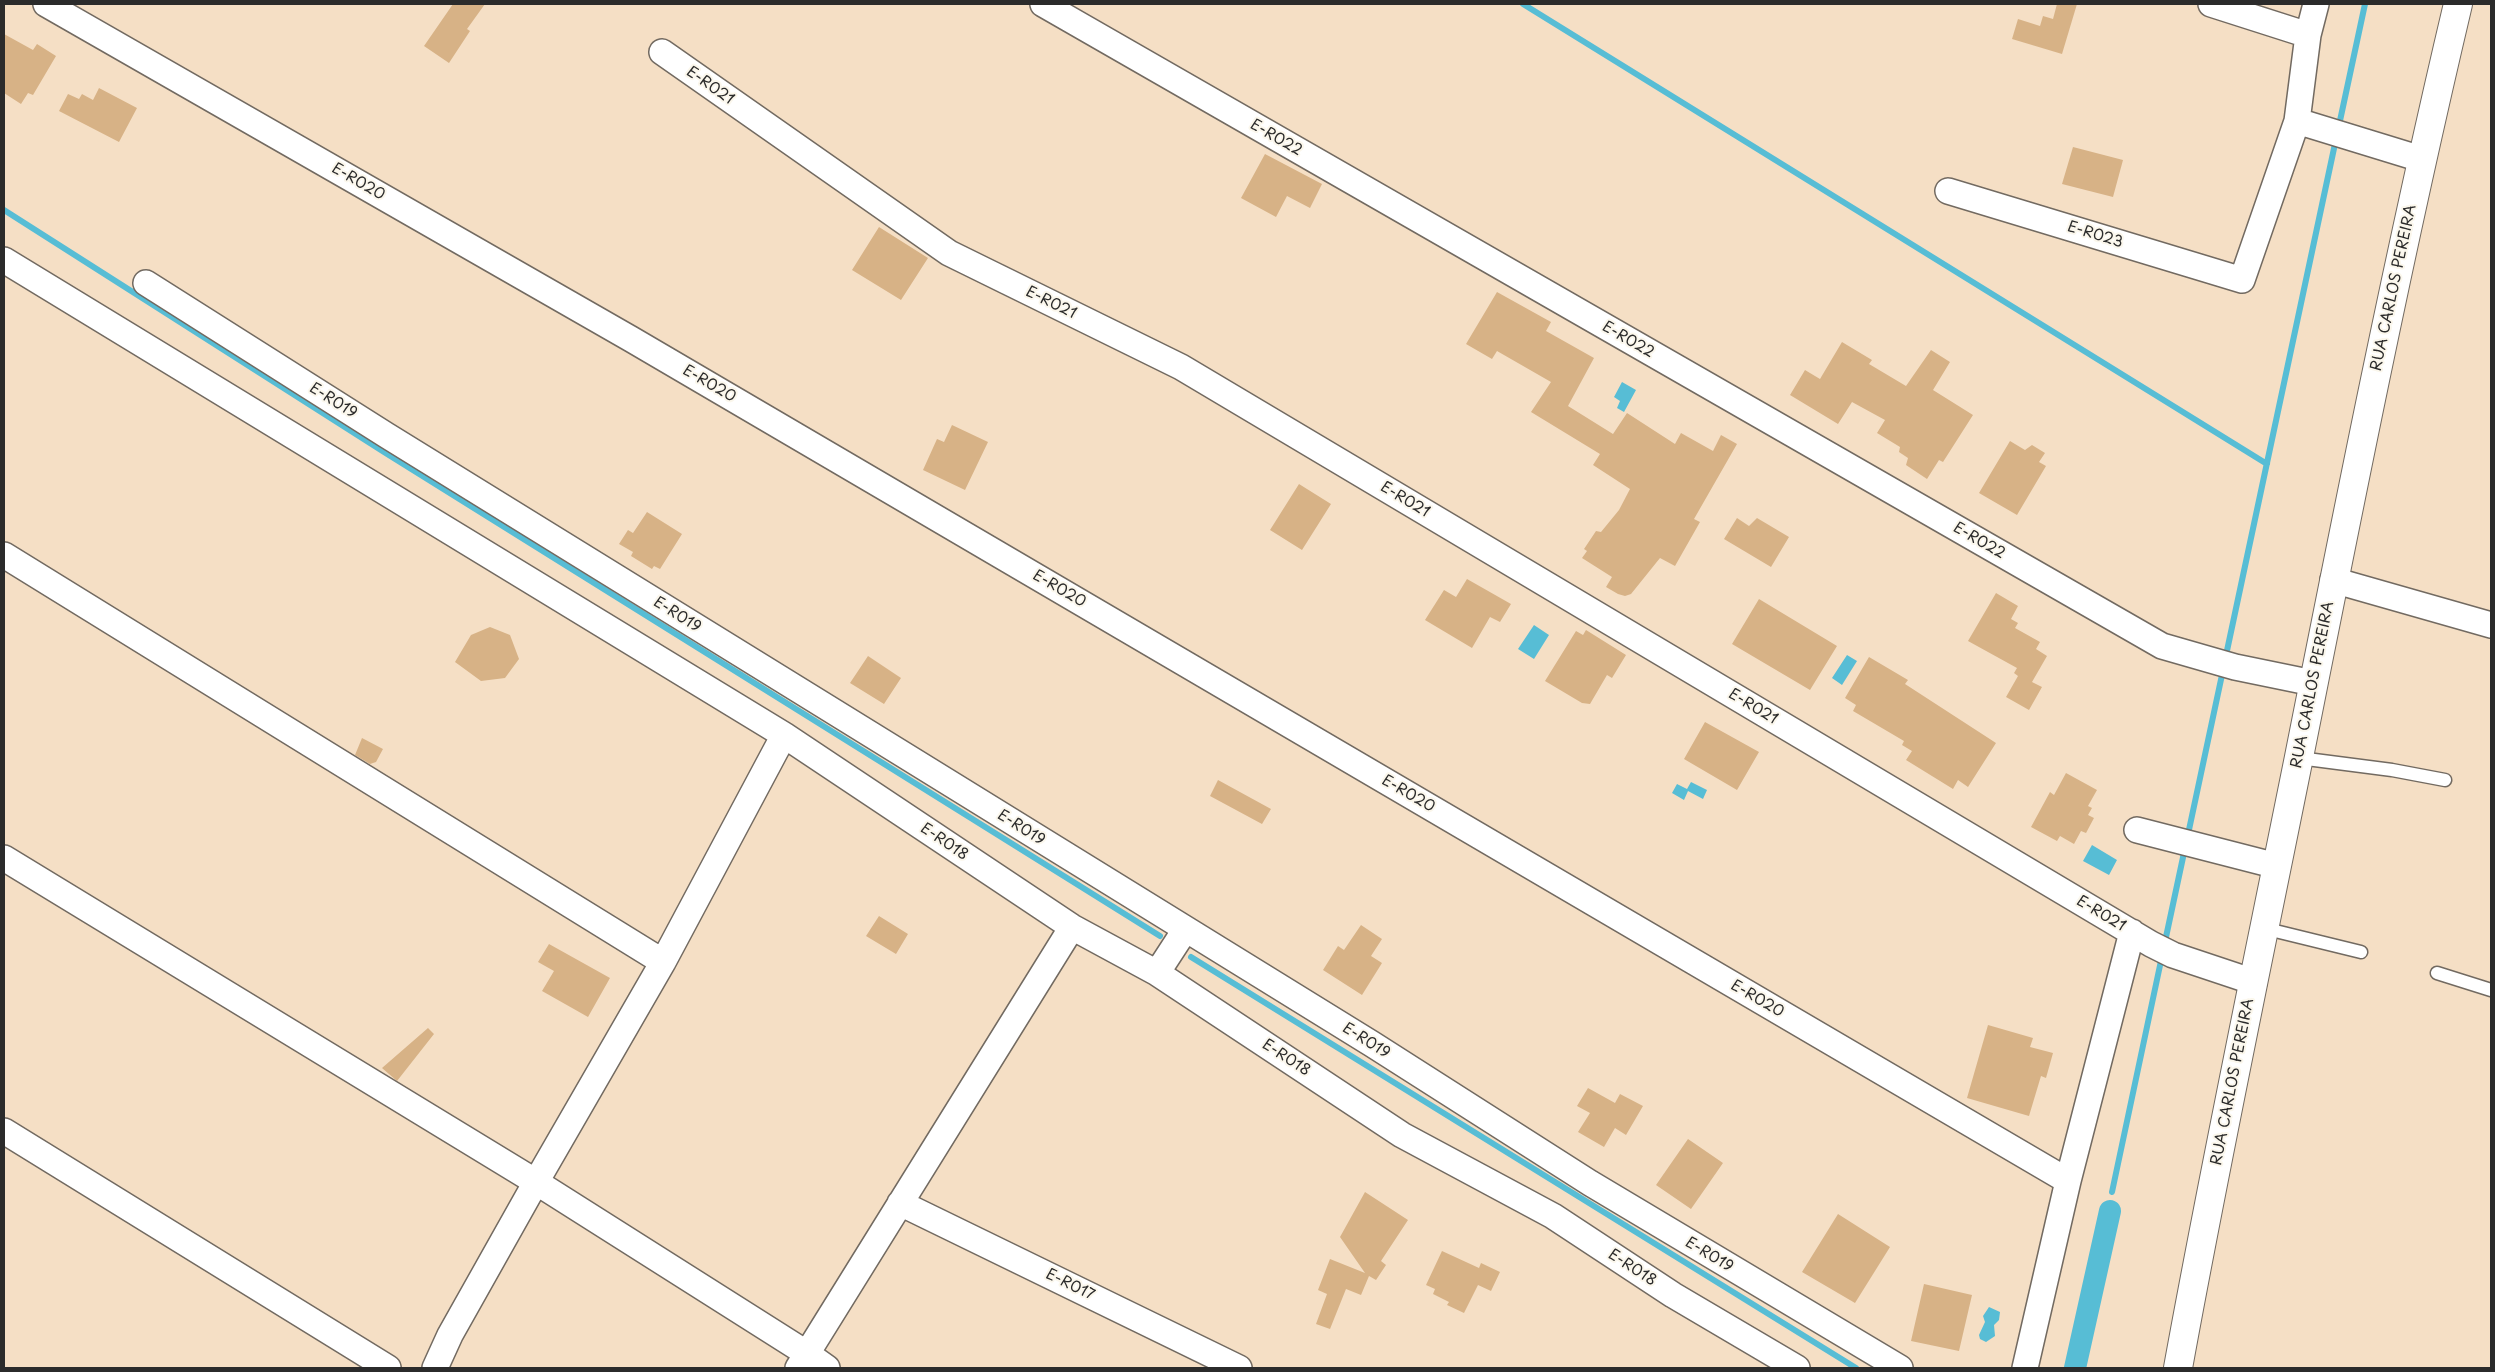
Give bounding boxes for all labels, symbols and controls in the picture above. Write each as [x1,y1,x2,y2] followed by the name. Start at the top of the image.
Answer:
[683,63,737,109] street label: E-R021
[1247,116,1305,160] street label: E-R022
[328,160,388,204] street label: E-R020
[2368,203,2420,373] street label: RUA CARLOS PEREIRA
[2065,218,2125,252] street label: E-R023
[1023,283,1079,323] street label: E-R021
[1599,318,1657,362] street label: E-R022
[679,362,739,406] street label: E-R020
[306,379,360,423] street label: E-R019
[1377,478,1433,522] street label: E-R021
[1950,519,2008,563] street label: E-R022
[1029,567,1089,611] street label: E-R020
[650,593,704,637] street label: E-R019
[2288,600,2338,770] street label: RUA CARLOS PEREIRA
[1725,685,1781,729] street label: E-R021
[1378,772,1438,816] street label: E-R020
[994,806,1048,850] street label: E-R019
[917,820,971,864] street label: E-R018
[2073,892,2129,936] street label: E-R021
[1727,977,1787,1021] street label: E-R020
[2208,997,2258,1167] street label: RUA CARLOS PEREIRA
[1339,1019,1393,1063] street label: E-R019
[1259,1036,1313,1080] street label: E-R018
[1682,1234,1736,1276] street label: E-R019
[1605,1246,1659,1290] street label: E-R018
[1043,1265,1097,1305] street label: E-R017

